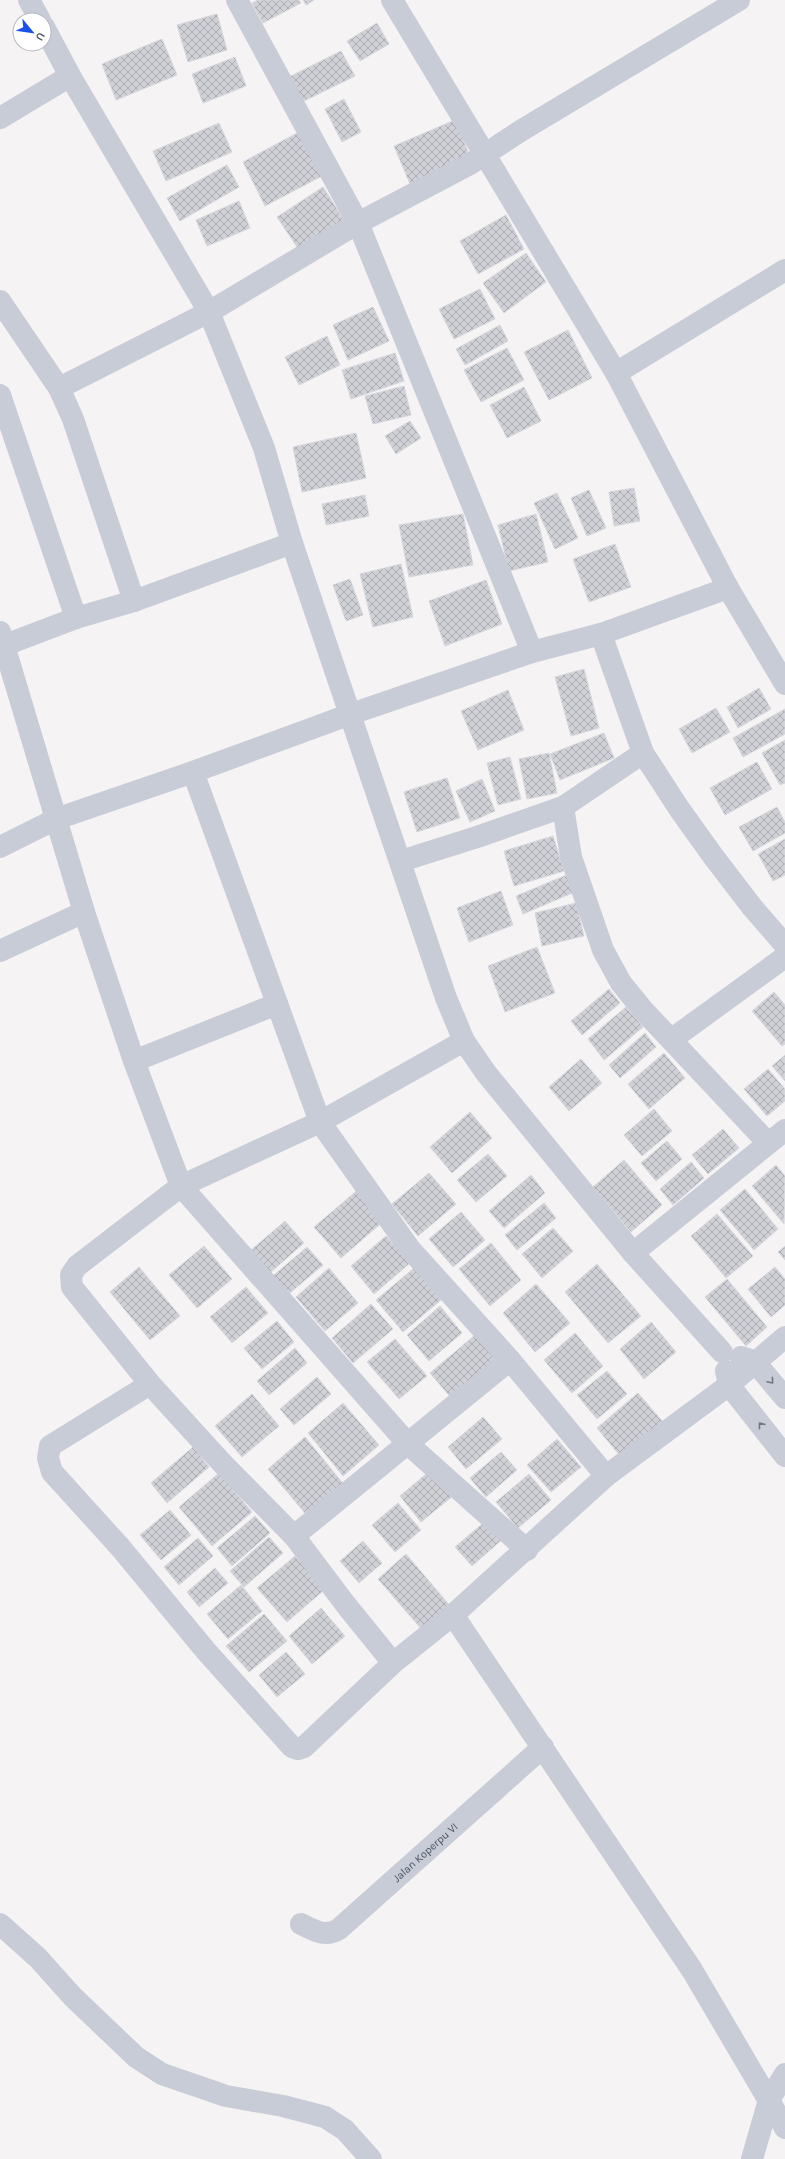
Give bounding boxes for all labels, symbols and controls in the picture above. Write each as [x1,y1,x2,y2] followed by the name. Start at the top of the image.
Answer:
[12,12,52,52] north arrow
[33,30,48,43] text: U
[766,1376,773,1384] one-way arrow
[759,1423,766,1430] one-way arrow
[390,1820,461,1885] street label: Jalan Koperpu VI

